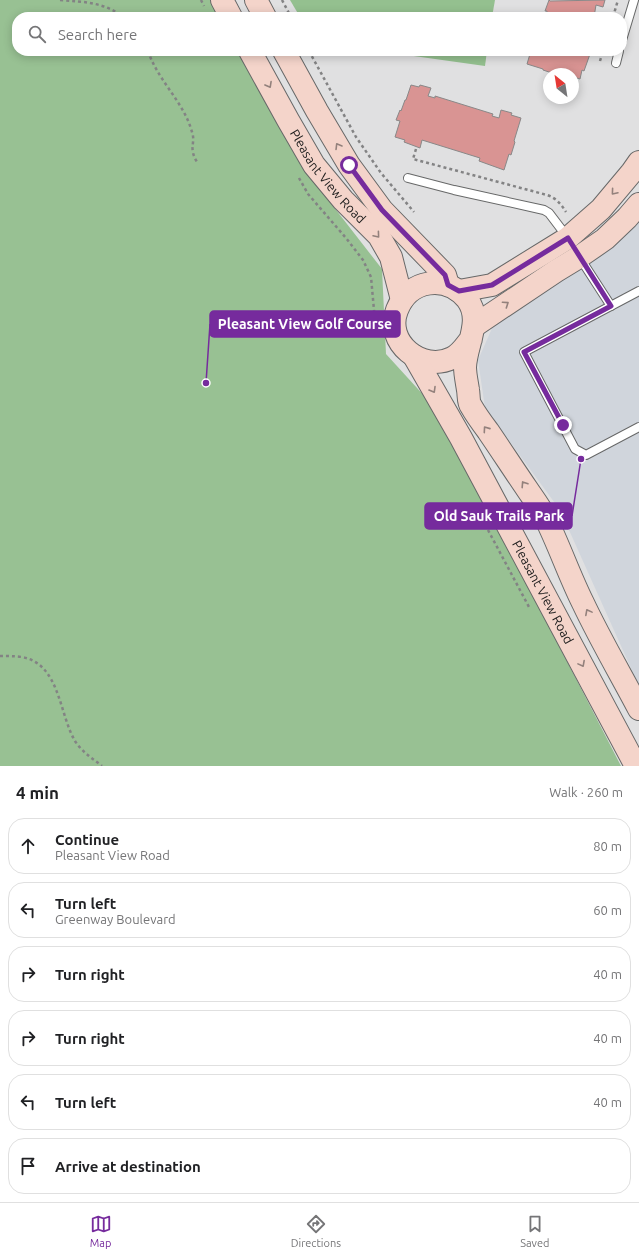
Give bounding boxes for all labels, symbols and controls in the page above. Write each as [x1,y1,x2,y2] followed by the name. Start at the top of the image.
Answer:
[12,12,627,56] search box
[26,23,48,45] icon: search
[58,26,137,43] text: Search here
[543,68,579,104] north arrow
[264,81,271,88] one-way arrow
[288,127,369,226] street label: Pleasant View Road
[335,143,342,150] one-way arrow
[340,156,358,174] route start
[612,188,619,195] one-way arrow
[372,230,379,238] one-way arrow
[502,302,509,309] one-way arrow
[210,311,400,337] callout: Pleasant View Golf Course
[218,316,392,332] text: Pleasant View Golf Course
[429,386,436,393] one-way arrow
[554,416,572,434] route end
[483,426,491,433] one-way arrow
[521,481,529,488] one-way arrow
[425,503,572,529] callout: Old Sauk Trails Park
[434,508,564,524] text: Old Sauk Trails Park
[510,538,576,646] street label: Pleasant View Road
[585,609,593,617] one-way arrow
[577,660,584,668] one-way arrow
[16,783,59,802] text: 4 min
[549,785,623,799] text: Walk · 260 m
[55,831,119,848] text: Continue
[17,835,39,857] icon: ahead
[593,839,622,853] text: 80 m
[55,848,170,862] text: Pleasant View Road
[55,895,116,912] text: Turn left
[17,899,39,921] icon: left
[593,903,622,917] text: 60 m
[55,912,176,926] text: Greenway Boulevard
[17,963,39,985] icon: right
[55,966,125,983] text: Turn right
[593,967,622,981] text: 40 m
[17,1027,39,1049] icon: right
[55,1030,125,1047] text: Turn right
[593,1031,622,1045] text: 40 m
[17,1091,39,1113] icon: left
[55,1094,116,1111] text: Turn left
[593,1095,622,1109] text: 40 m
[17,1155,39,1177] icon: arrive
[55,1158,201,1175] text: Arrive at destination
[90,1213,112,1249] tab: Map
[291,1213,341,1249] tab: Directions
[520,1213,549,1249] tab: Saved

